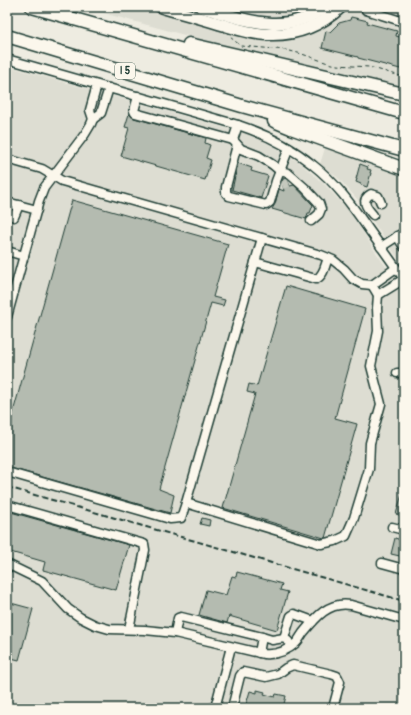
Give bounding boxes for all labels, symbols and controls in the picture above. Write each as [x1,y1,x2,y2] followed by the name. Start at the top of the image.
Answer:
[115,63,135,79] road number: I 5

